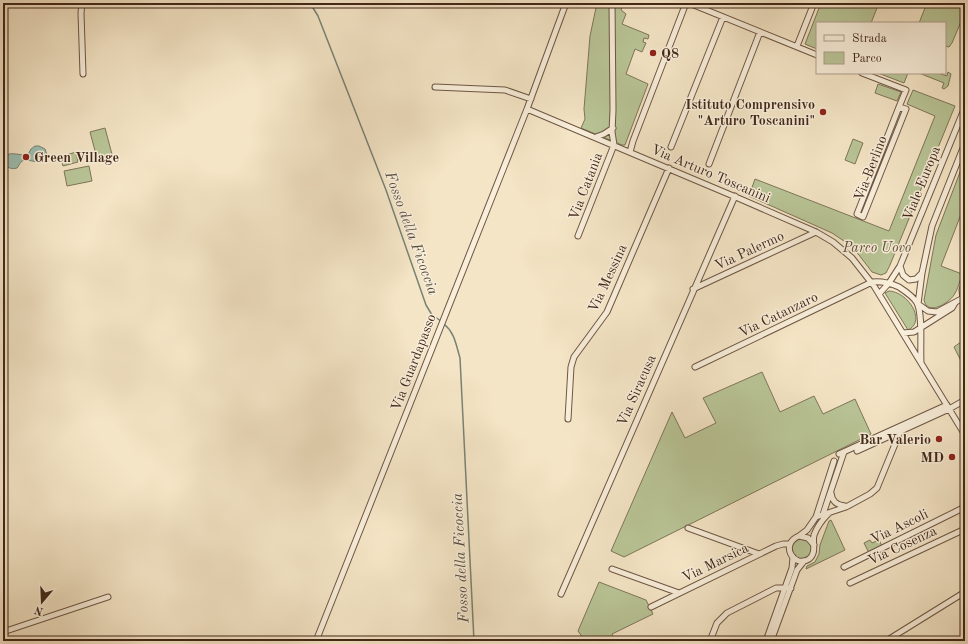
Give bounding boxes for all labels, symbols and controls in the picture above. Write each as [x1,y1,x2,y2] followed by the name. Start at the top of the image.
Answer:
[816,22,946,74] legend
[852,33,887,45] text: Strada
[661,47,679,61] place label: Q8
[648,48,658,58] marker: Q8
[852,53,882,65] text: Parco
[685,98,815,128] place label: Istituto Comprensivo "Arturo Toscanini"
[818,107,828,117] marker: Istituto Comprensivo "Arturo Toscanini"
[852,134,890,203] street label: Via Berlino
[649,142,772,205] street label: Via Arturo Toscanini
[901,144,943,223] street label: Viale Europa
[34,151,119,165] place label: Green Village
[567,151,605,222] street label: Via Catania
[21,152,31,162] marker: Green Village
[381,169,440,297] water label: Fosso della Ficoccia
[713,229,786,273] street label: Via Palermo
[842,241,911,255] park label: Parco Uovo
[586,242,630,315] street label: Via Messina
[737,290,820,340] street label: Via Catanzaro
[389,312,439,413] street label: Via Guardapasso
[615,353,659,428] street label: Via Siracusa
[859,433,931,447] place label: Bar Valerio
[934,434,944,444] marker: Bar Valerio
[921,451,944,465] place label: MD
[947,452,957,462] marker: MD
[451,493,472,624] water label: Fosso della Ficoccia
[868,507,931,547] street label: Via Ascoli
[866,524,939,568] street label: Via Cosenza
[680,541,751,585] street label: Via Marsica
[22,582,62,622] north arrow
[33,603,45,617] text: N

